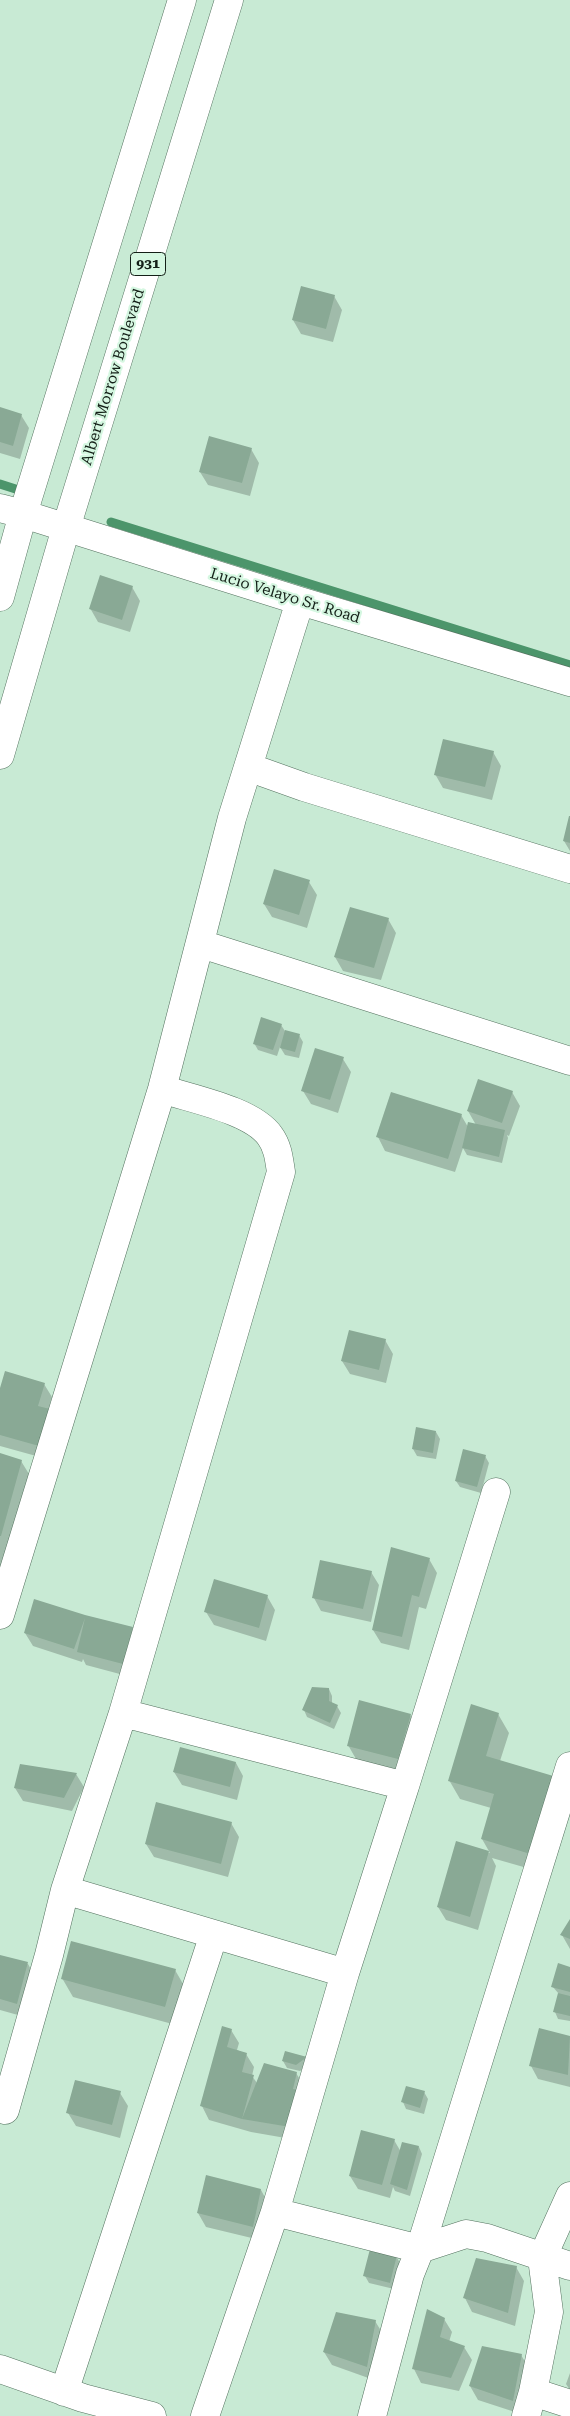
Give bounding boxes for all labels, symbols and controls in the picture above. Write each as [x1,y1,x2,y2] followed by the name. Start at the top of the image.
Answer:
[130,252,166,276] road number: 931
[78,287,148,467] street label: Albert Morrow Boulevard
[208,565,362,627] street label: Lucio Velayo Sr. Road

